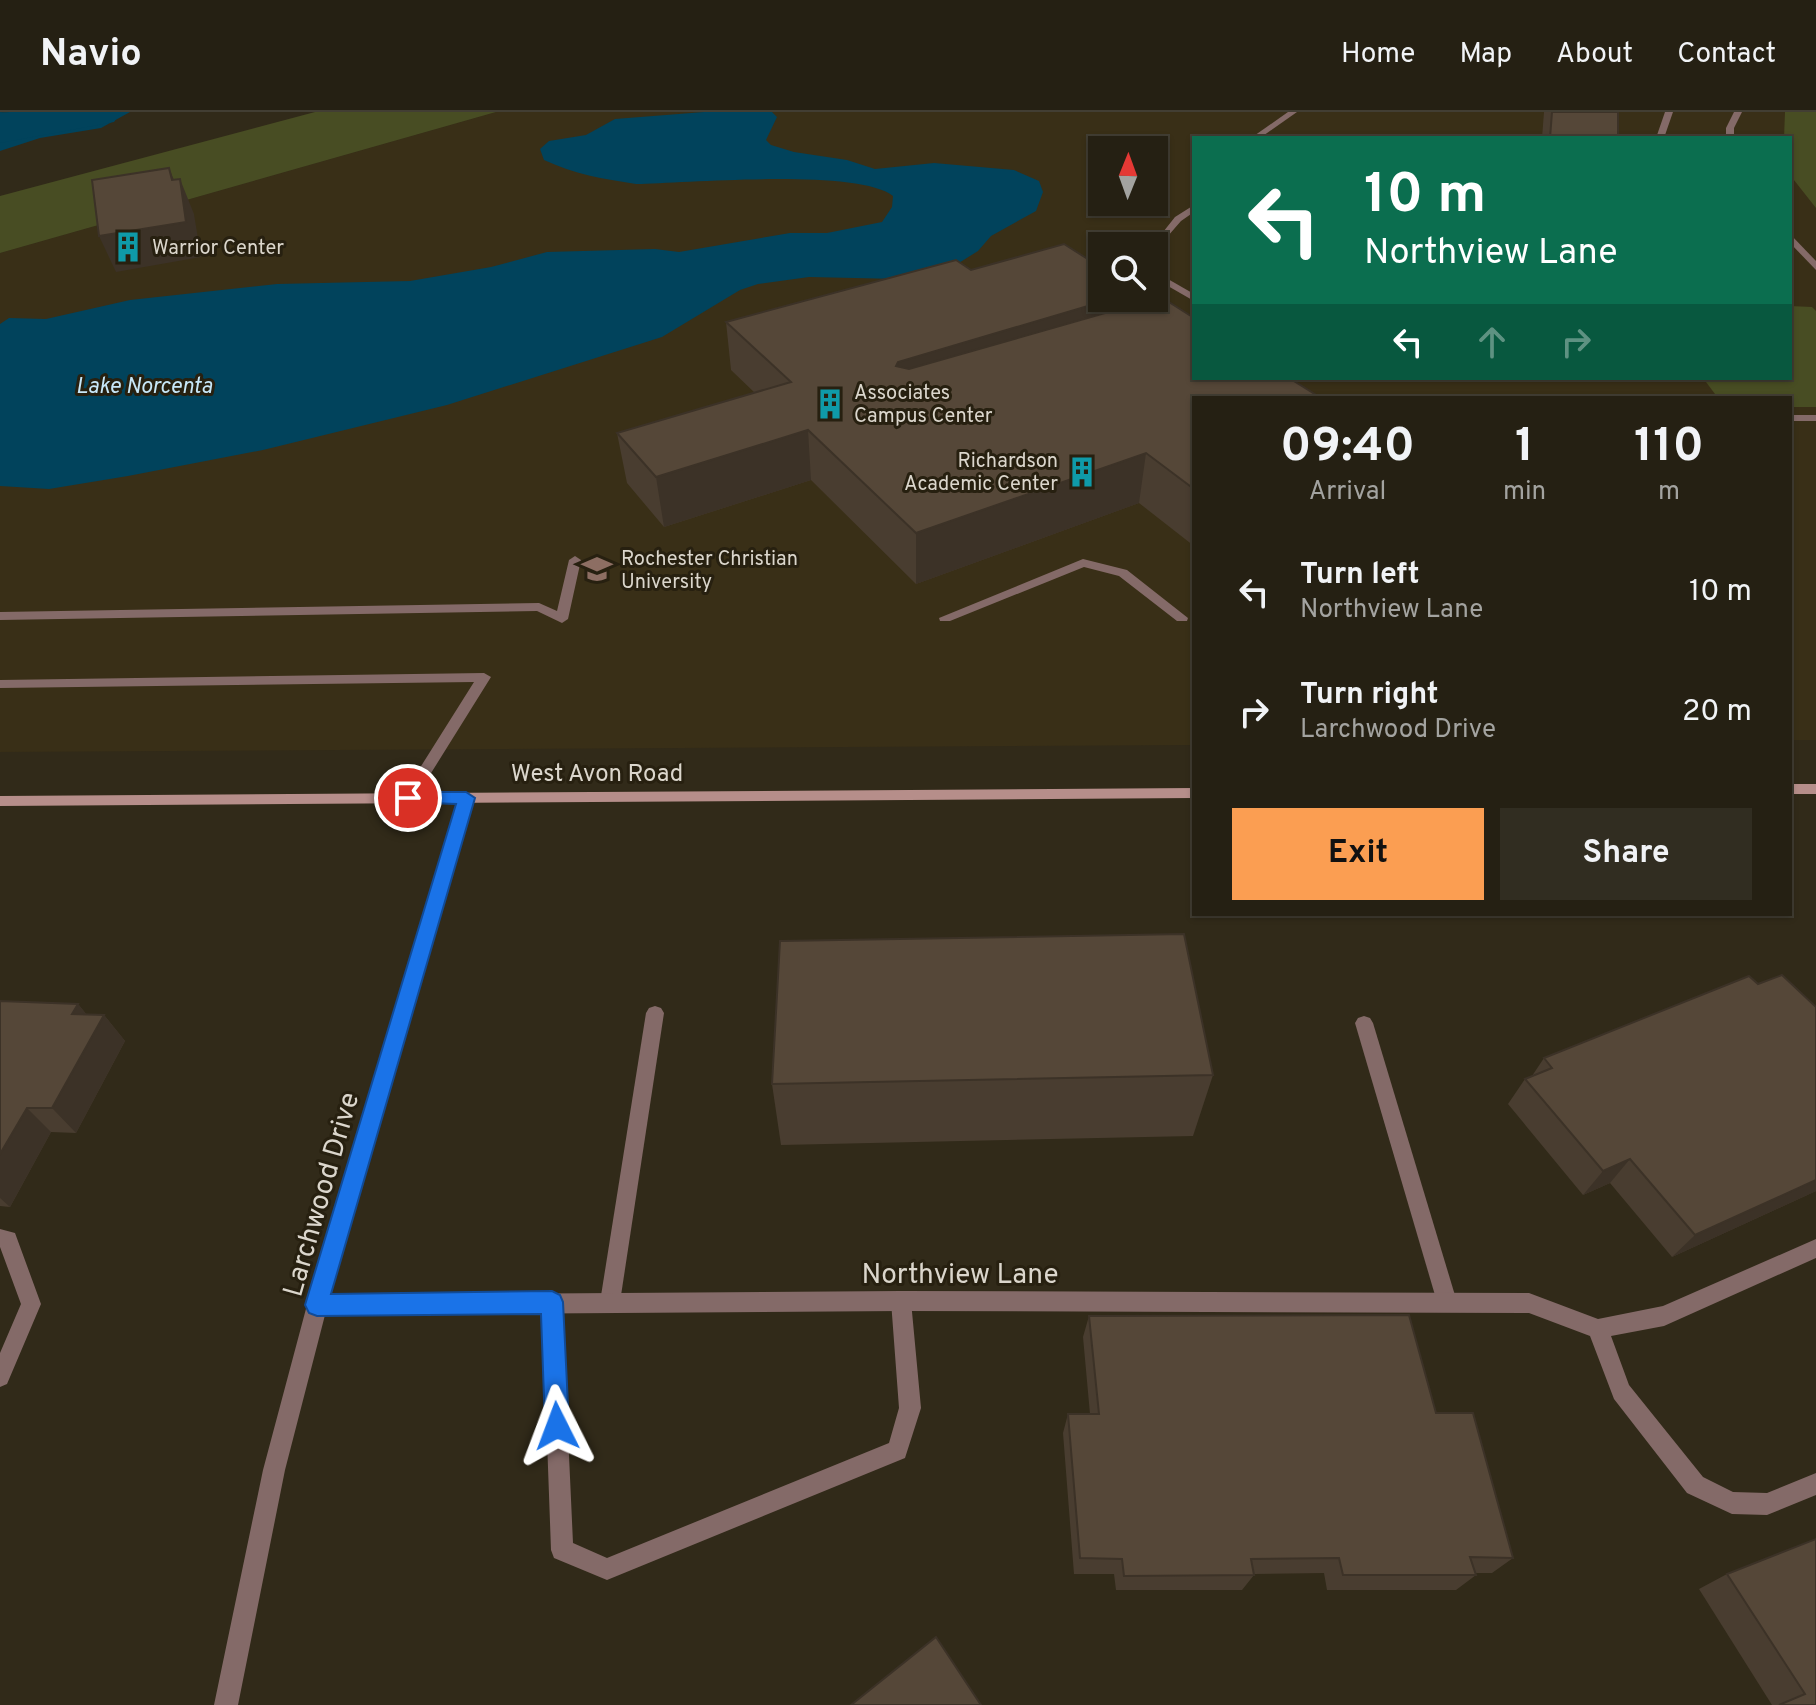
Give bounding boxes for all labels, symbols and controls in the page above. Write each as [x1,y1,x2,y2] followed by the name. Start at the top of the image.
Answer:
[40,31,142,80] text: Navio
[1341,37,1415,73] text: Home
[1459,37,1512,73] text: Map
[1556,37,1633,73] text: About
[1677,37,1776,73] text: Contact
[1088,136,1168,216] north arrow
[1088,136,1168,312] map controls
[1364,162,1486,232] text: 10 m
[1232,168,1336,272] icon: left
[111,230,145,264] building icon: Warrior Center
[1364,231,1618,277] text: Northview Lane
[1088,232,1168,312] button: search
[152,236,284,262] place label: Warrior Center
[1386,320,1430,364] icon: left
[1470,320,1514,364] icon: ahead
[1554,320,1598,364] icon: right
[76,374,213,401] water label: Lake Norcenta
[854,381,993,430] place label: Associates Campus Center
[813,387,847,421] building icon: Associates Campus Center
[1280,418,1415,478] text: 09:40
[1515,418,1534,478] text: 1
[1634,418,1704,478] text: 110
[904,449,1058,498] place label: Richardson Academic Center
[1065,455,1099,489] building icon: Richardson Academic Center
[1309,476,1386,509] text: Arrival
[1503,476,1546,509] text: min
[1658,476,1680,509] text: m
[621,547,798,596] place label: Rochester Christian University
[580,552,614,586] school or university icon: Rochester Christian University
[1300,557,1420,594] text: Turn left
[1232,570,1276,614] icon: left
[1689,574,1752,611] text: 10 m
[1300,594,1483,627] text: Northview Lane
[1300,677,1438,714] text: Turn right
[1232,690,1276,734] icon: right
[1682,694,1752,731] text: 20 m
[1300,714,1496,747] text: Larchwood Drive
[511,760,683,790] street label: West Avon Road
[374,764,442,832] pin
[386,776,430,820] icon: arrive
[1232,808,1484,900] button: Exit
[1500,808,1752,900] button: Share
[277,1088,369,1301] street label: Larchwood Drive
[861,1258,1059,1294] street label: Northview Lane
[515,1384,599,1468] position arrow

